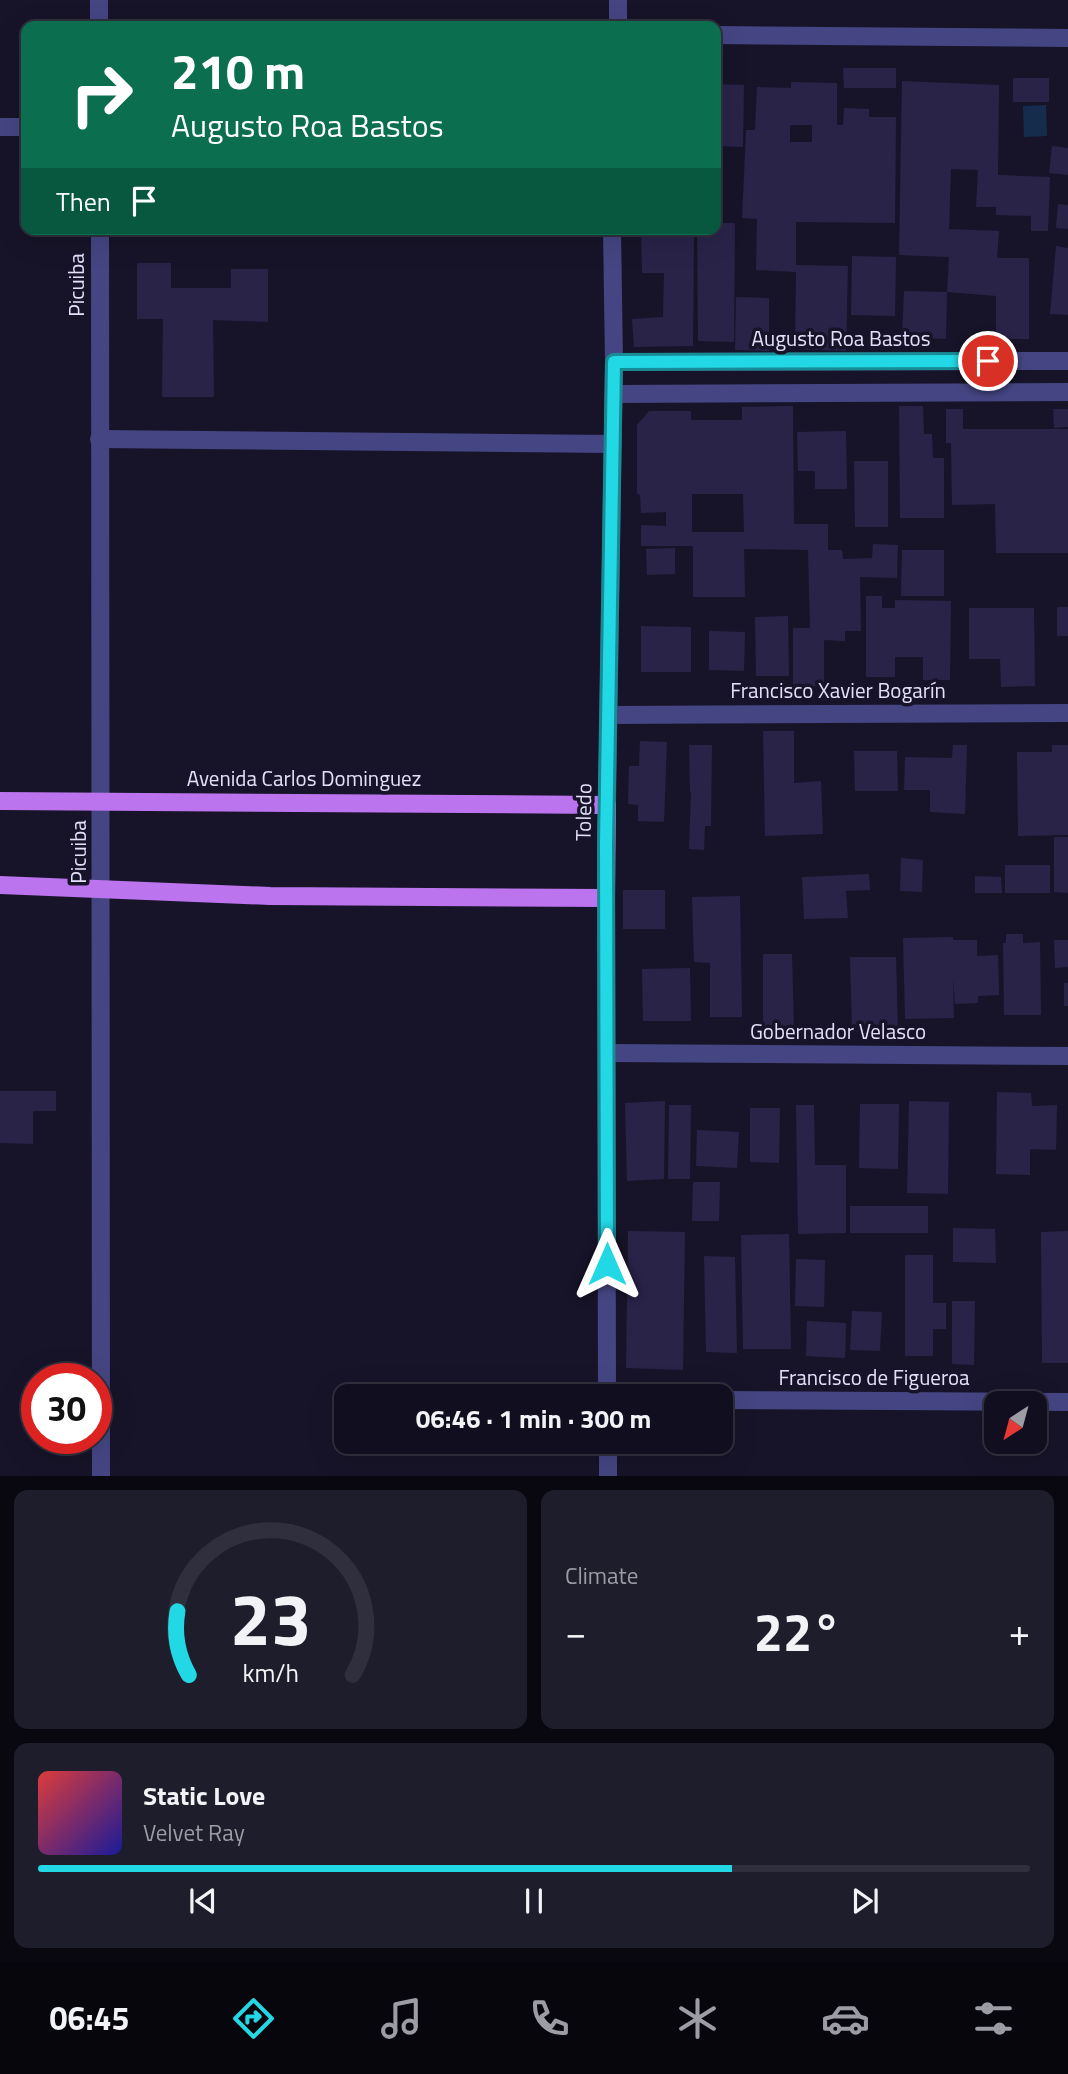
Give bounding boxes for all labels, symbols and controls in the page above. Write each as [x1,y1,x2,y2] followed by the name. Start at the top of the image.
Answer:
[171,33,305,108] text: 210 m
[56,49,147,140] icon: right
[171,101,444,149] text: Augusto Roa Bastos
[56,182,111,221] text: Then
[125,182,163,220] icon: arrive
[60,253,92,317] street label: Picuiba
[752,322,930,354] street label: Augusto Roa Bastos
[958,331,1018,391] pin
[969,342,1007,380] icon: arrive
[730,674,946,706] street label: Francisco Xavier Bogarín
[187,762,421,794] street label: Avenida Carlos Dominguez
[566,783,600,841] street label: Toledo
[62,820,94,884] street label: Picuiba
[750,1015,926,1047] street label: Gobernador Velasco
[570,1227,644,1301] position arrow
[778,1361,970,1393] street label: Francisco de Figueroa
[21,1363,112,1454] speed limit sign: 30
[984,1391,1046,1454] north arrow
[984,1391,1047,1454] map controls
[416,1399,651,1438] text: 06:46 · 1 min · 300 m
[565,1558,638,1593] text: Climate
[230,1564,311,1674] text: 23
[754,1592,841,1671] text: 22°
[565,1603,586,1661] text: −
[1009,1603,1030,1661] text: +
[242,1654,299,1692] text: km/h
[143,1776,265,1815] text: Static Love
[143,1815,245,1850] text: Velvet Ray
[184,1882,222,1920] icon: previous
[515,1882,553,1920] icon: pause
[846,1882,884,1920] icon: next
[50,1994,129,2042] text: 06:45
[229,1994,278,2043] icon: directions
[377,1994,426,2043] icon: music
[525,1994,574,2043] icon: phone
[673,1994,722,2043] icon: climate
[821,1994,870,2043] icon: car
[969,1994,1018,2043] icon: filters

